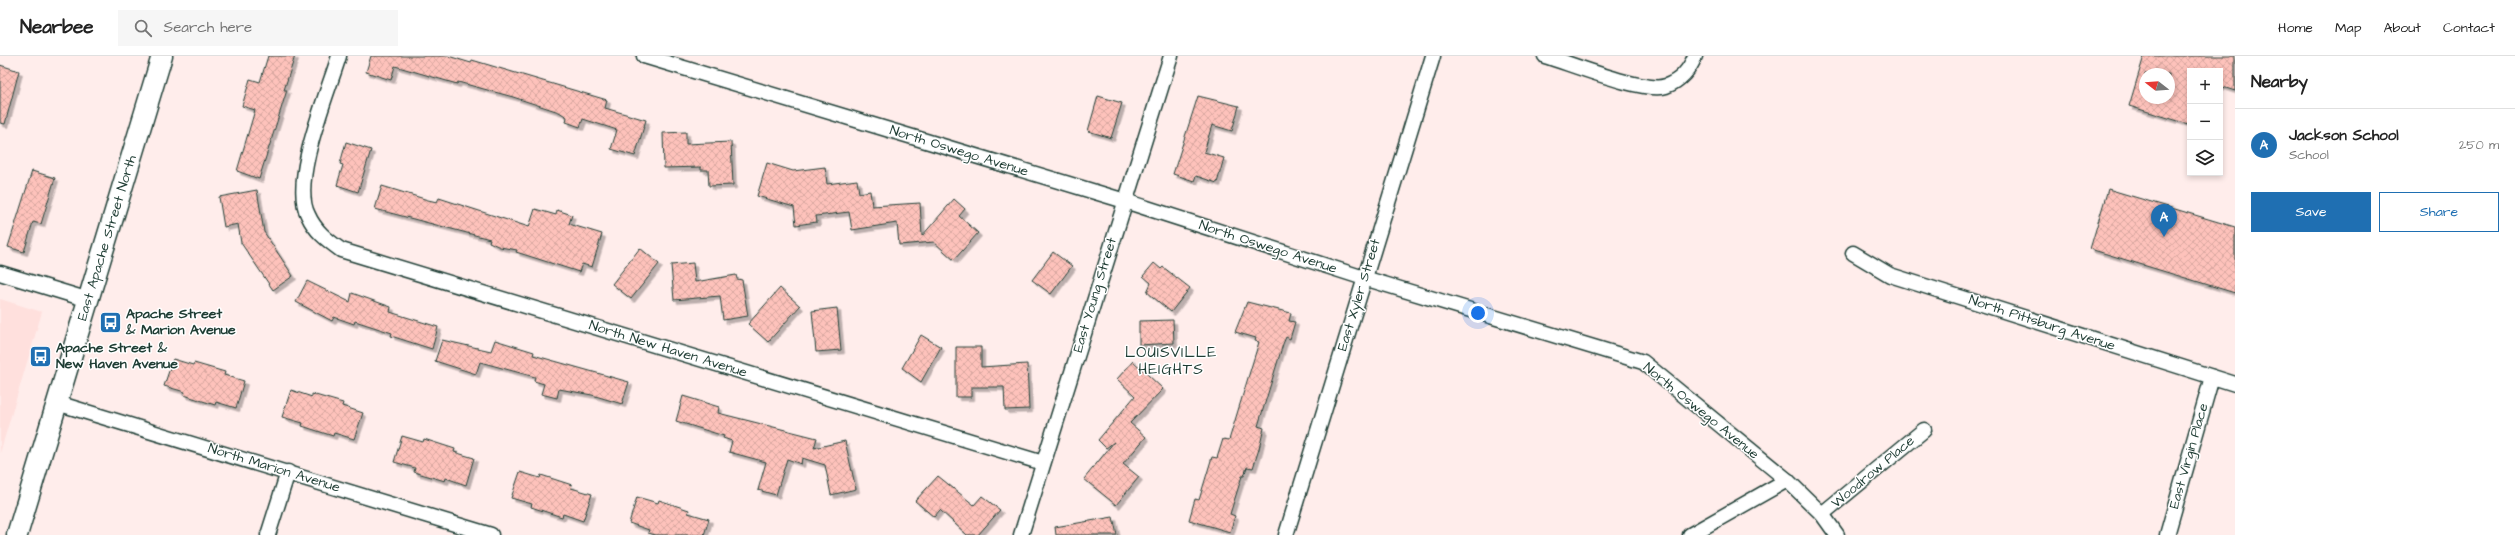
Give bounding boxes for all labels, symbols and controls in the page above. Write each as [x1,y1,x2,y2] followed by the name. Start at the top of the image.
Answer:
[118,10,398,46] search box
[20,14,94,41] text: Nearbee
[132,17,154,39] icon: search
[164,17,252,38] text: Search here
[2278,18,2313,38] text: Home
[2335,18,2361,38] text: Map
[2383,18,2421,38] text: About
[2443,18,2495,38] text: Contact
[2139,68,2175,104] north arrow
[2187,68,2223,176] map controls
[2187,68,2223,104] button: +
[2251,70,2308,94] text: Nearby
[2187,104,2223,140] button: −
[887,120,1031,182] street label: North Oswego Avenue
[2289,125,2399,146] text: Jackson School
[2260,136,2268,154] text: A
[2459,136,2499,154] text: 250 m
[2187,140,2223,176] button: layers
[2289,146,2329,164] text: School
[72,153,142,323] street label: East Apache Street North
[2251,192,2371,232] button: Save
[2379,192,2499,232] button: Share
[2151,204,2177,237] pin: A
[1196,215,1340,279] street label: North Oswego Avenue
[1068,235,1122,355] street label: East Young Street
[1332,236,1386,353] street label: East Xyler Street
[1966,290,2118,356] street label: North Pittsburg Avenue
[1468,303,1488,323] your location
[125,304,236,340] place label: Apache Street & Marion Avenue
[97,309,123,335] bus stop icon: Apache Street & Marion Avenue
[586,315,750,383] street label: North New Haven Avenue
[56,338,178,374] place label: Apache Street & New Haven Avenue
[1125,342,1217,380] district label: LOUISVILLE HEIGHTS
[28,343,54,369] bus stop icon: Apache Street & New Haven Avenue
[1639,358,1764,464] street label: North Oswego Avenue
[2164,400,2214,511] street label: East Virgin Place
[1827,431,1919,513] street label: Woodrow Place
[206,438,343,498] street label: North Marion Avenue

